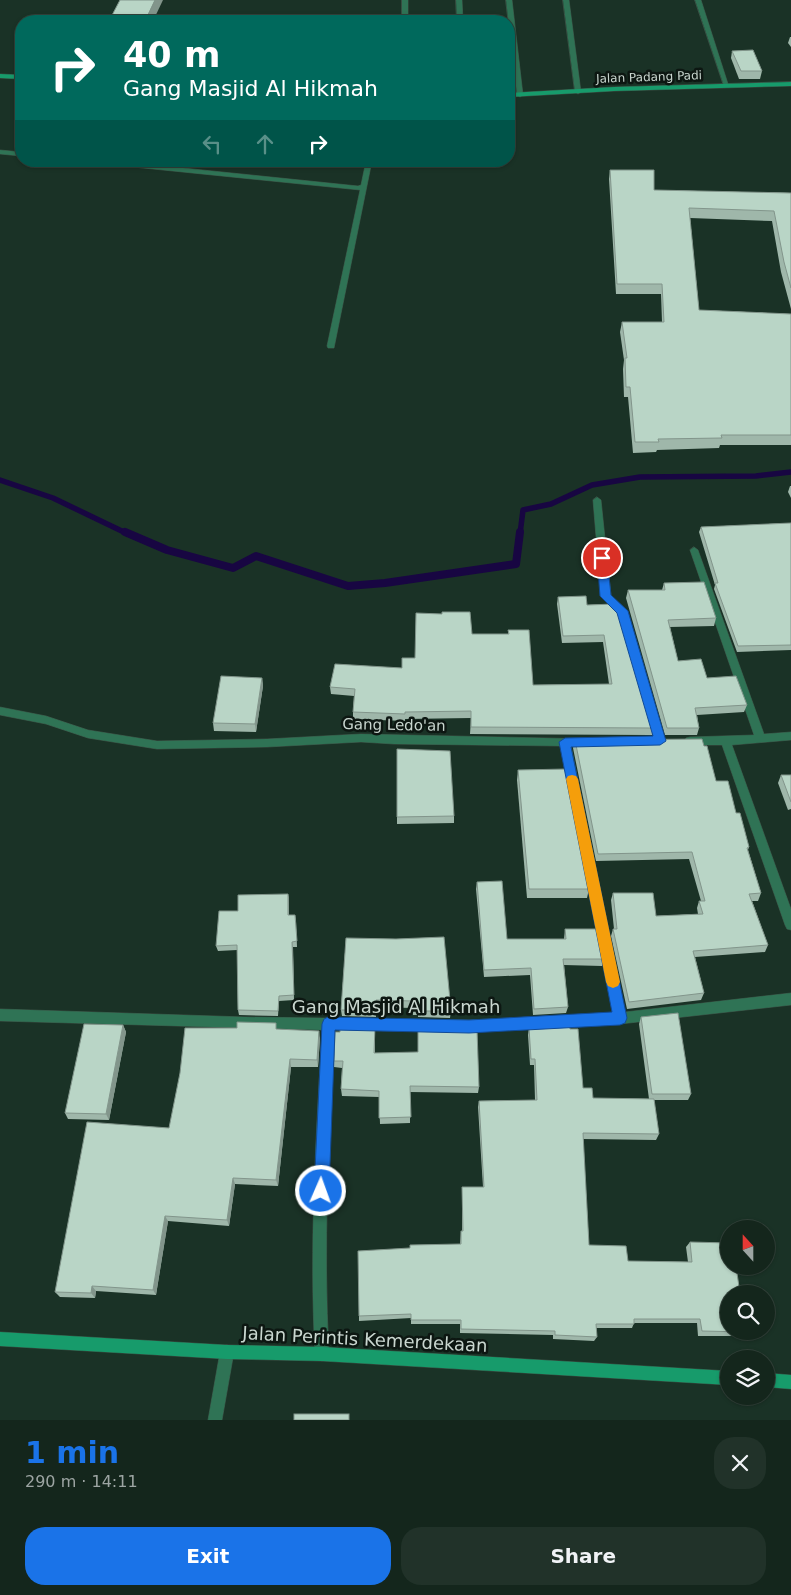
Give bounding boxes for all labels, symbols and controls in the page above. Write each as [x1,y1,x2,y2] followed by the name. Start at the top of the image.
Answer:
[40,35,105,100] icon: right
[123,35,220,75] text: 40 m
[595,68,702,86] street label: Jalan Padang Padi
[123,76,378,101] text: Gang Masjid Al Hikmah
[198,130,226,158] icon: left
[251,130,279,158] icon: ahead
[304,130,332,158] icon: right
[581,537,623,579] pin
[588,544,616,572] icon: arrive
[342,715,446,735] street label: Gang Ledo'an
[292,996,500,1017] street label: Gang Masjid Al Hikmah
[294,1164,346,1216] position arrow
[720,1220,775,1275] north arrow
[720,1220,775,1405] map controls
[720,1285,775,1340] button: search
[241,1322,488,1356] street label: Jalan Perintis Kemerdekaan
[720,1350,775,1405] button: layers
[25,1435,119,1470] text: 1 min
[714,1437,766,1489] button: close
[25,1472,138,1491] text: 290 m · 14:11
[25,1527,391,1585] button: Exit
[401,1527,766,1585] button: Share

